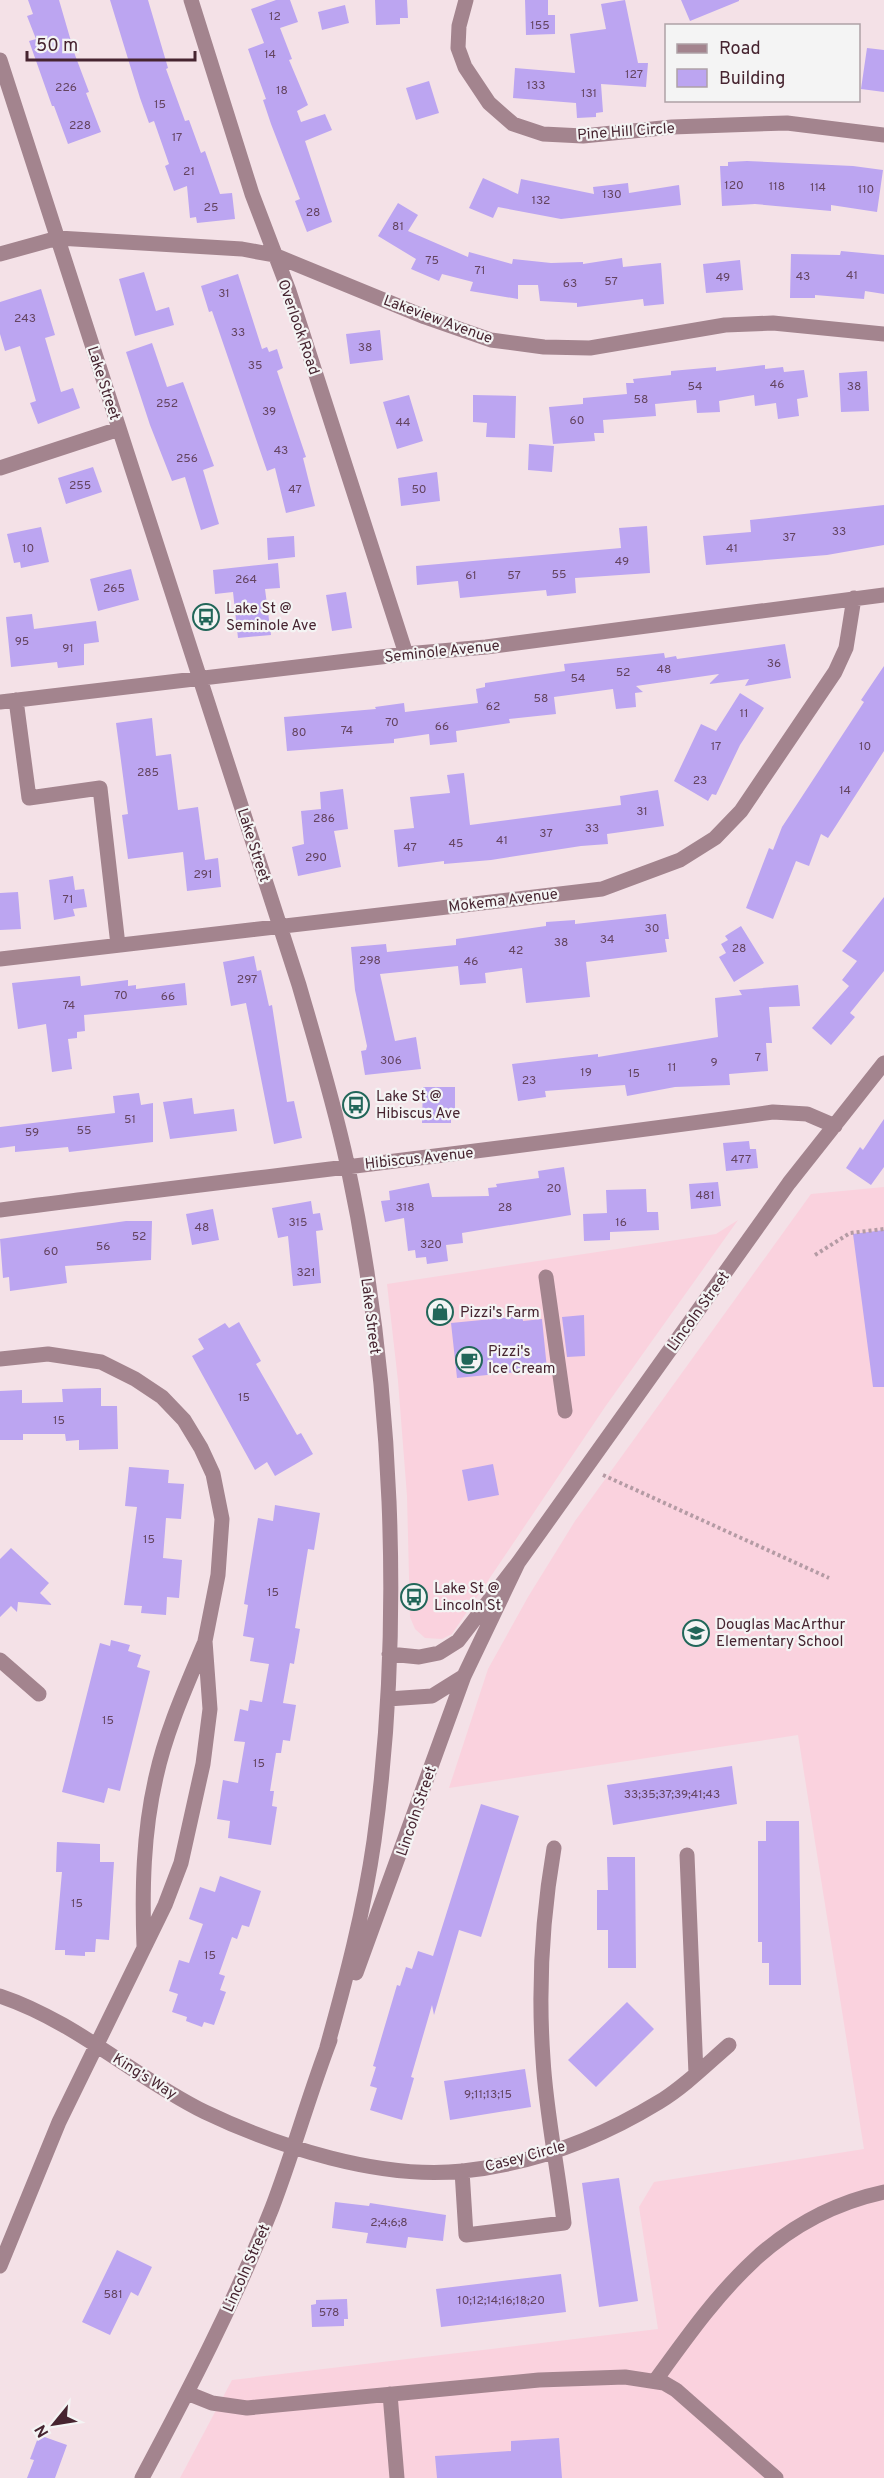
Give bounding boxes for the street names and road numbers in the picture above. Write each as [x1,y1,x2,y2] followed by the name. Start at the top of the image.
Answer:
[577,120,675,145] street label: Pine Hill Circle
[272,277,323,378] street label: Overlook Road
[380,292,495,349] street label: Lakeview Avenue
[82,344,123,423] street label: Lake Street
[384,637,501,668] street label: Seminole Avenue
[232,806,273,885] street label: Lake Street
[447,885,559,918] street label: Mokema Avenue
[364,1144,475,1175] street label: Hibiscus Avenue
[664,1268,735,1356] street label: Lincoln Street
[355,1277,384,1355] street label: Lake Street
[393,1764,442,1859] street label: Lincoln Street
[109,2050,180,2105] street label: King's Way
[483,2138,568,2177] street label: Casey Circle
[220,2222,275,2315] street label: Lincoln Street

